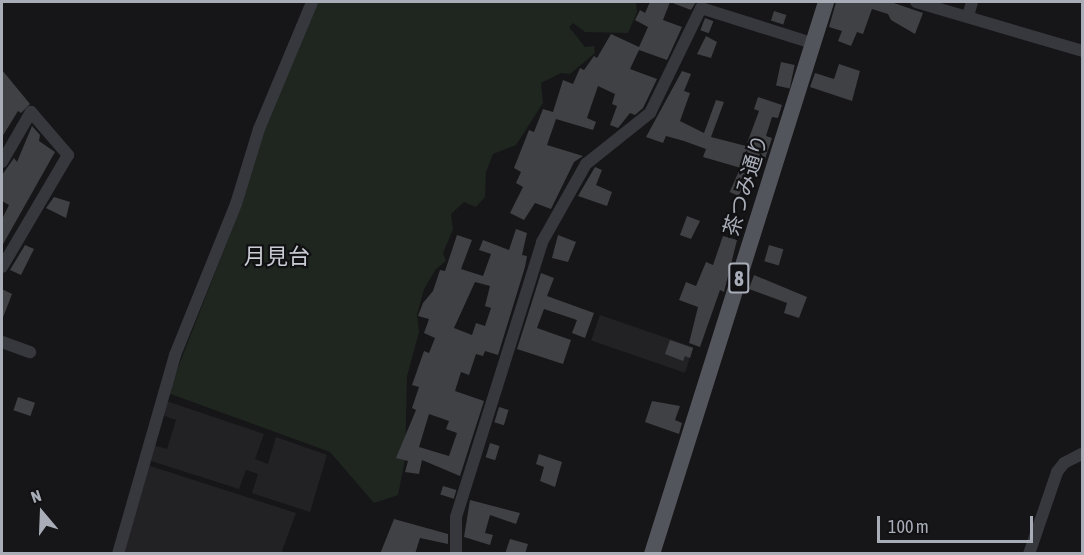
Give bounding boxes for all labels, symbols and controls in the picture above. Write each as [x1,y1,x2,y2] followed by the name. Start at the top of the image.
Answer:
[718,131,772,239] street label: 茶つみ通り
[244,244,310,270] district label: 月見台
[727,261,751,295] road number: 8
[12,483,72,543] north arrow
[29,486,44,506] text: N
[880,504,1036,542] scale bar
[888,516,929,537] text: 100 m

